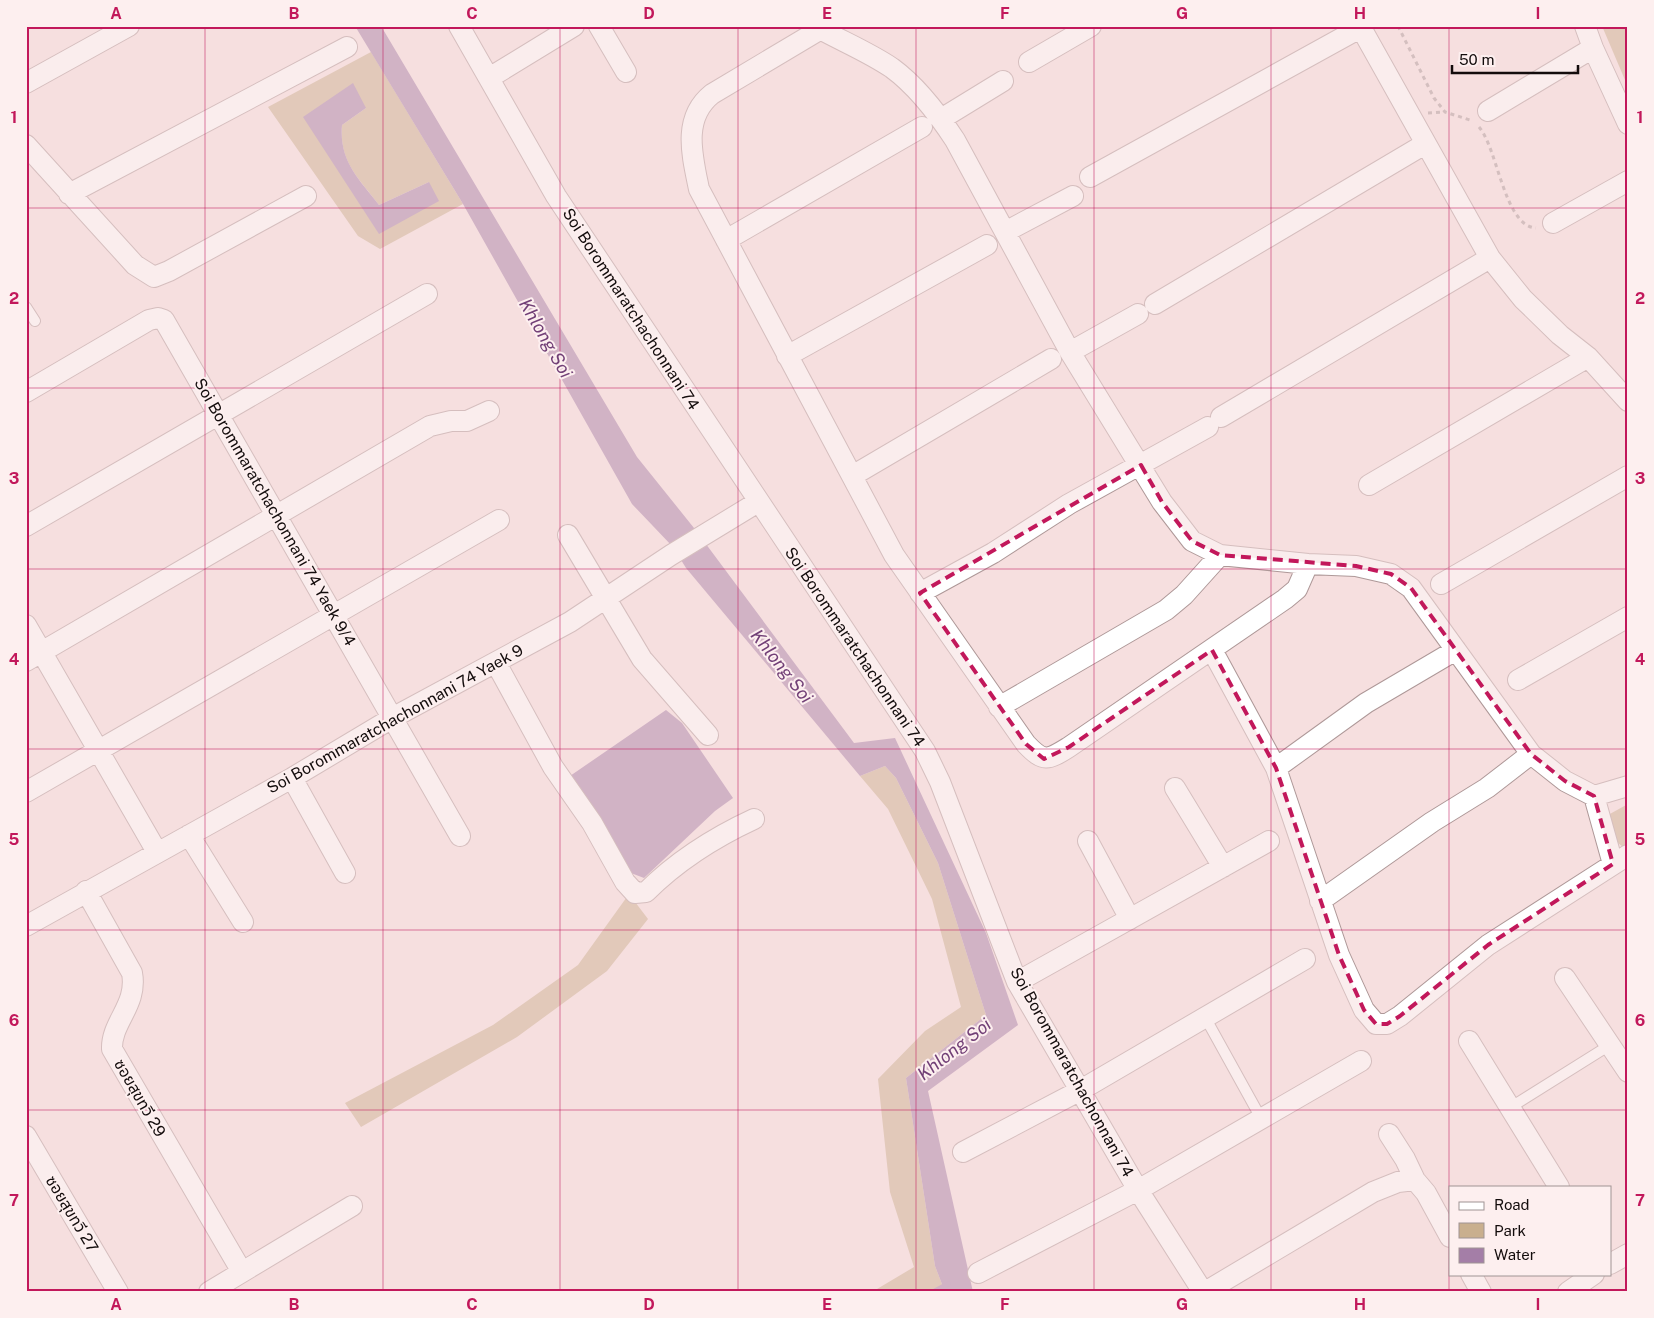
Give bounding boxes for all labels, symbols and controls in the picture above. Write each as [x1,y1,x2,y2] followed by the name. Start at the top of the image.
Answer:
[110,4,122,23] text: A
[289,4,300,23] text: B
[466,4,478,23] text: C
[643,4,655,23] text: D
[822,4,832,23] text: E
[1000,4,1010,23] text: F
[1176,4,1188,23] text: G
[1354,4,1366,23] text: H
[1536,4,1540,23] text: I
[1452,42,1578,74] scale bar
[1459,51,1494,68] text: 50 m
[11,108,17,127] text: 1
[1637,108,1643,127] text: 1
[559,205,703,413] street label: Soi Borommaratchachonnani 74
[9,289,19,308] text: 2
[1635,289,1645,308] text: 2
[515,295,577,382] water label: Khlong Soi
[190,375,360,649] street label: Soi Borommaratchachonnani 74 Yaek 9/4
[9,469,19,488] text: 3
[1635,469,1645,488] text: 3
[781,544,929,750] street label: Soi Borommaratchachonnani 74
[747,625,818,707] water label: Khlong Soi
[264,640,526,798] street label: Soi Borommaratchachonnani 74 Yaek 9
[9,650,20,669] text: 4
[1635,650,1646,669] text: 4
[9,830,20,849] text: 5
[1635,830,1646,849] text: 5
[1006,964,1138,1180] street label: Soi Borommaratchachonnani 74
[9,1011,19,1030] text: 6
[1635,1011,1645,1030] text: 6
[913,1013,995,1084] water label: Khlong Soi
[110,1056,170,1140] street label: ซอยสุขทวี 29
[42,1172,102,1256] street label: ซอยสุขทวี 27
[1449,1186,1612,1276] legend
[9,1191,19,1210] text: 7
[1635,1191,1645,1210] text: 7
[1494,1196,1530,1213] text: Road
[1494,1222,1526,1239] text: Park
[1494,1246,1536,1263] text: Water
[110,1295,122,1314] text: A
[289,1295,300,1314] text: B
[466,1295,478,1314] text: C
[643,1295,655,1314] text: D
[822,1295,832,1314] text: E
[1000,1295,1010,1314] text: F
[1176,1295,1188,1314] text: G
[1354,1295,1366,1314] text: H
[1536,1295,1540,1314] text: I

